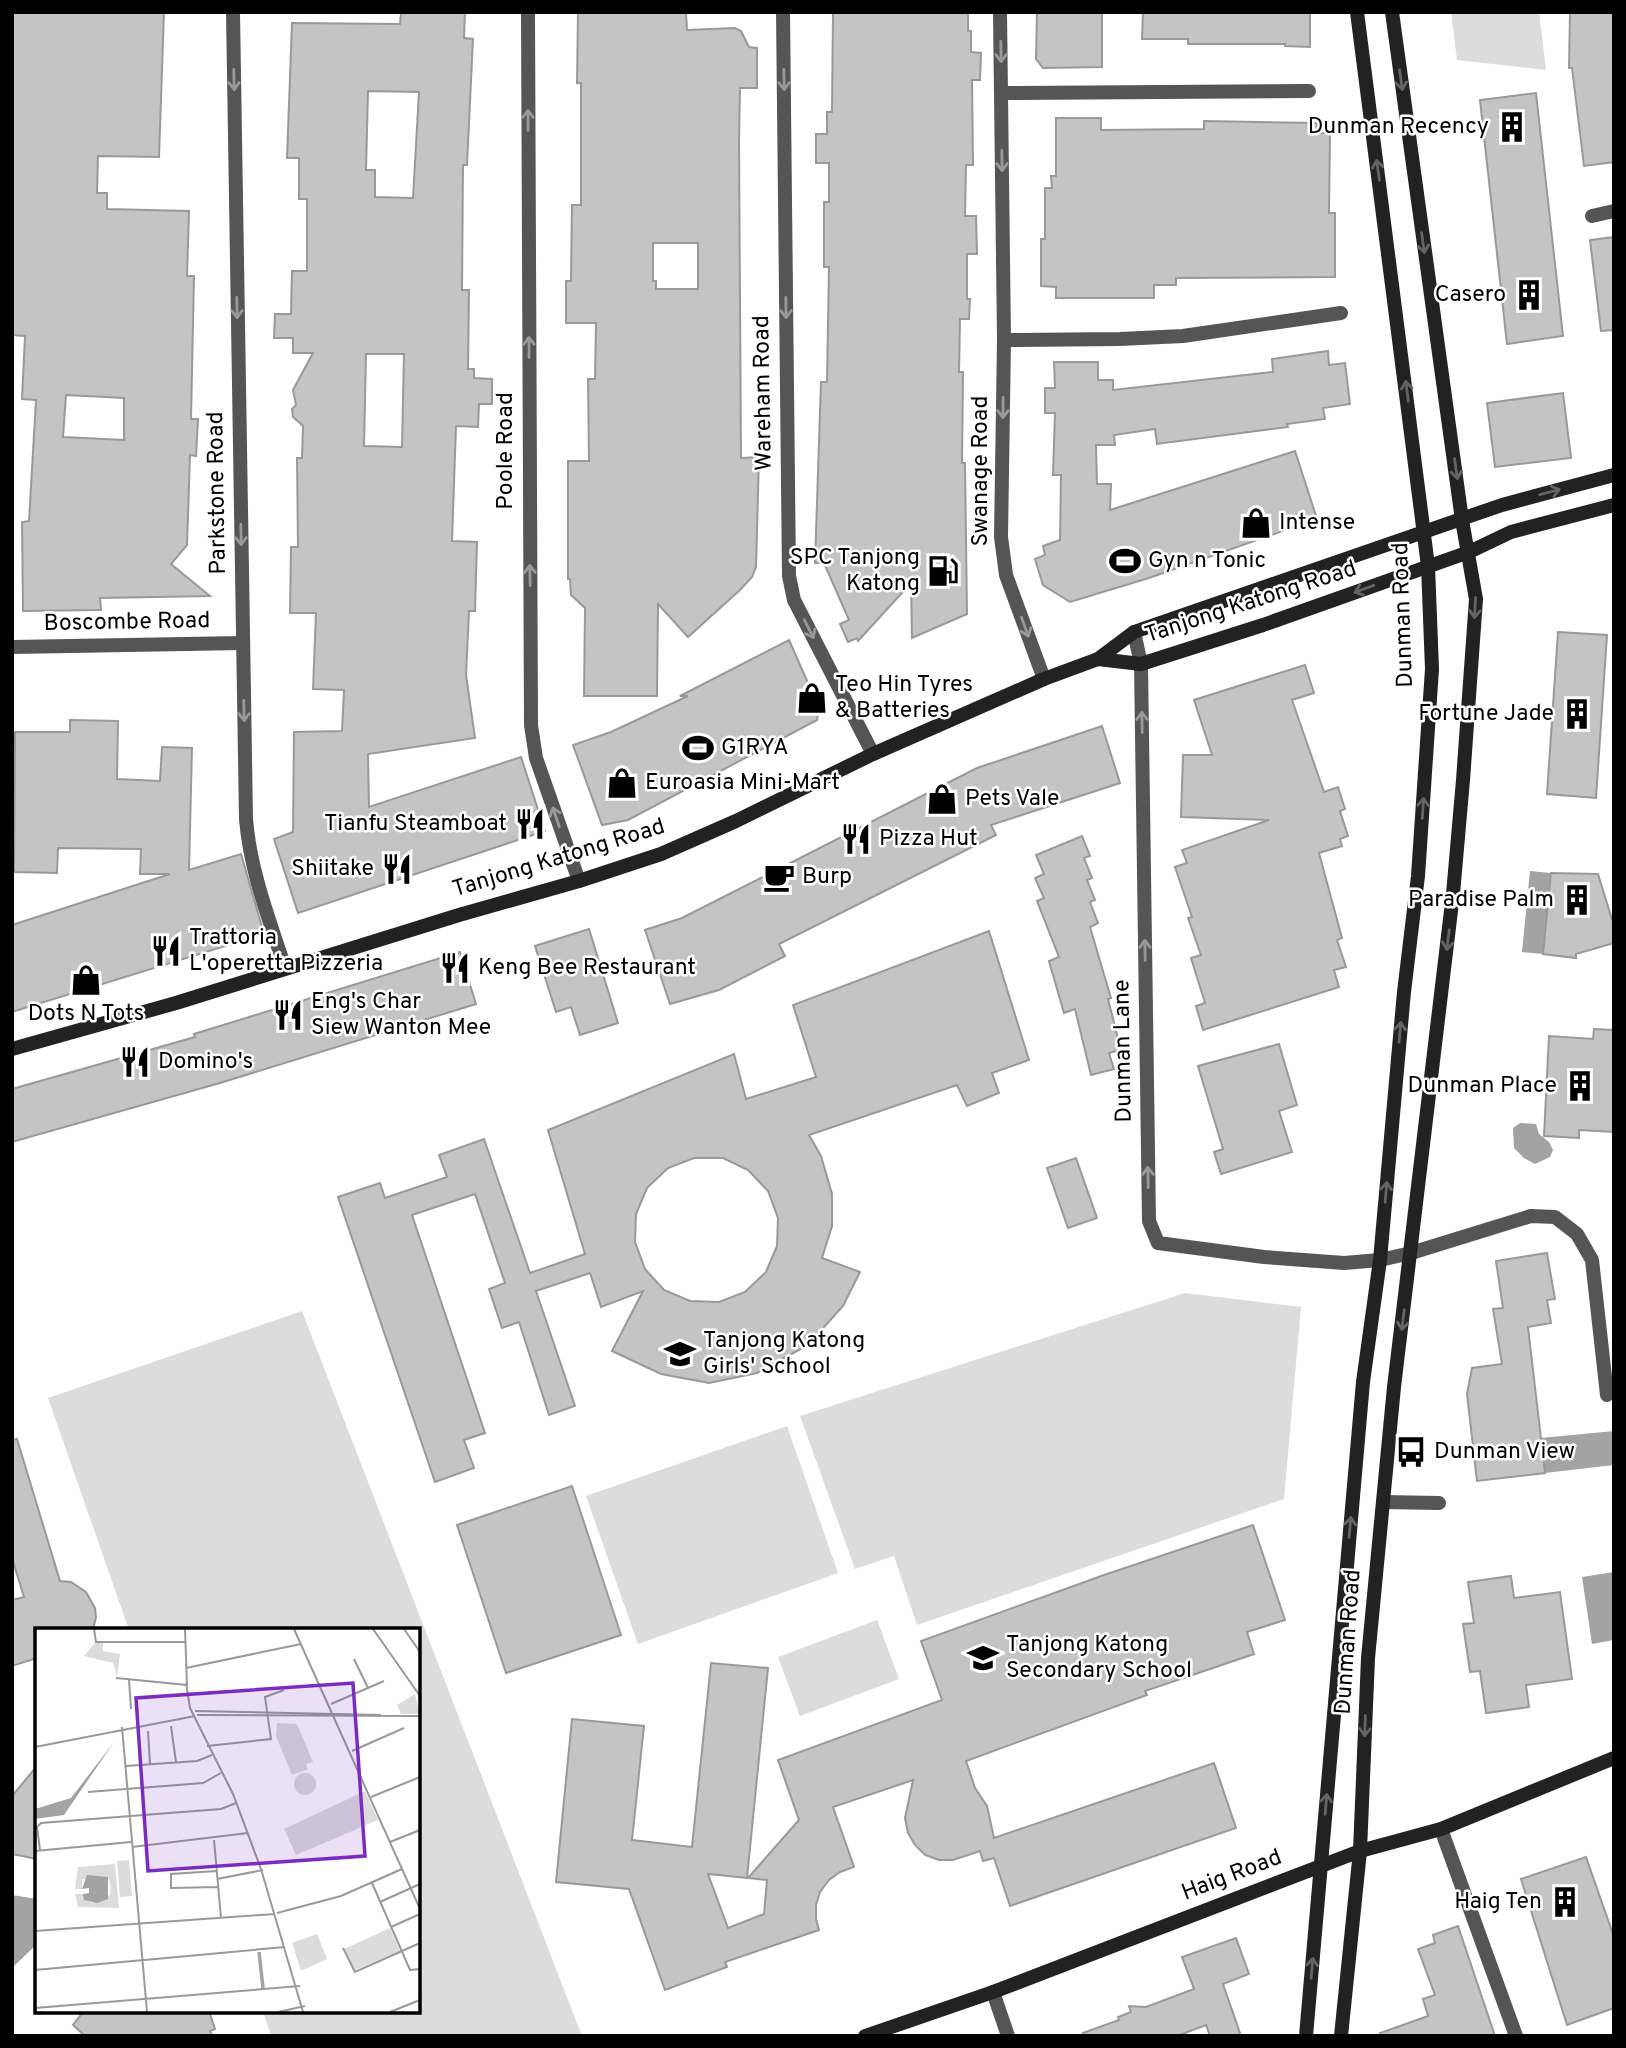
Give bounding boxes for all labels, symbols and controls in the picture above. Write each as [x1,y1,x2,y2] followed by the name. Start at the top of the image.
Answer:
[994,41,1007,64] one-way arrow
[1394,68,1407,91] one-way arrow
[227,69,241,92] one-way arrow
[777,69,791,92] one-way arrow
[521,108,535,131] one-way arrow
[1495,110,1529,144] building icon: Dunman Recency
[1308,113,1489,142] place label: Dunman Recency
[995,149,1009,172] one-way arrow
[1371,159,1384,182] one-way arrow
[1417,232,1430,254] one-way arrow
[1512,278,1546,312] building icon: Casero
[1435,281,1506,310] place label: Casero
[231,296,244,319] one-way arrow
[780,296,793,319] one-way arrow
[748,315,780,471] street label: Wareham Road
[522,336,536,359] one-way arrow
[1400,380,1413,403] one-way arrow
[492,392,521,510] street label: Poole Road
[967,396,996,546] street label: Swanage Road
[996,397,1010,420] one-way arrow
[202,411,234,575] street label: Parkstone Road
[1450,457,1463,479] one-way arrow
[1538,485,1561,498] one-way arrow
[1239,506,1273,540] shop icon: Intense
[1279,509,1355,538] place label: Intense
[234,524,248,547] one-way arrow
[1387,542,1421,688] street label: Dunman Road
[790,544,920,599] place label: SPC Tanjong Katong
[1108,544,1142,578] sports icon: Gyn n Tonic
[1148,547,1266,576] place label: Gyn n Tonic
[926,554,960,588] fuel station icon: SPC Tanjong Katong
[1142,555,1360,651] street label: Tanjong Katong Road
[523,563,536,586] one-way arrow
[1354,584,1376,596] one-way arrow
[1468,596,1481,619] one-way arrow
[43,607,211,639] street label: Boscombe Road
[1020,615,1032,637] one-way arrow
[802,618,816,639] one-way arrow
[835,671,973,726] place label: Teo Hin Tyres & Batteries
[795,681,829,715] shop icon: Teo Hin Tyres & Batteries
[1560,697,1594,731] building icon: Fortune Jade
[237,700,251,723] one-way arrow
[1418,700,1554,729] place label: Fortune Jade
[1135,711,1149,734] one-way arrow
[681,731,715,765] sports icon: G1RYA
[721,734,789,763] place label: G1RYA
[605,766,639,800] shop icon: Euroasia Mini-Mart
[645,769,840,798] place label: Euroasia Mini-Mart
[925,782,959,816] shop icon: Pets Vale
[965,785,1059,814] place label: Pets Vale
[1417,797,1430,819] one-way arrow
[549,806,561,828] one-way arrow
[513,807,547,841] restaurant icon: Tianfu Steamboat
[324,810,507,839] place label: Tianfu Steamboat
[449,813,669,905] street label: Tanjong Katong Road
[839,822,873,856] restaurant icon: Pizza Hut
[879,825,978,854] place label: Pizza Hut
[380,852,414,886] restaurant icon: Shiitake
[291,855,374,884] place label: Shiitake
[762,860,796,894] cafe icon: Burp
[802,863,852,892] place label: Burp
[1560,883,1594,917] building icon: Paradise Palm
[1408,886,1554,915] place label: Paradise Palm
[189,924,383,979] place label: Trattoria L'operetta Pizzeria
[1441,929,1454,951] one-way arrow
[149,934,183,968] restaurant icon: Trattoria L'operetta Pizzeria
[1138,938,1152,961] one-way arrow
[438,951,472,985] restaurant icon: Keng Bee Restaurant
[478,954,696,983] place label: Keng Bee Restaurant
[69,963,103,997] shop icon: Dots N Tots
[1108,979,1140,1123] street label: Dunman Lane
[311,988,491,1043] place label: Eng's Char Siew Wanton Mee
[271,998,305,1032] restaurant icon: Eng's Char Siew Wanton Mee
[28,1000,144,1029] place label: Dots N Tots
[1394,1022,1407,1044] one-way arrow
[118,1045,152,1079] restaurant icon: Domino's
[158,1048,253,1077] place label: Domino's
[1563,1069,1597,1103] building icon: Dunman Place
[1408,1072,1557,1101] place label: Dunman Place
[1141,1166,1155,1189] one-way arrow
[1380,1181,1393,1204] one-way arrow
[1396,1308,1409,1331] one-way arrow
[703,1327,865,1382] place label: Tanjong Katong Girls' School
[663,1337,697,1371] school or university icon: Tanjong Katong Girls' School
[1394,1435,1428,1469] bus stop icon: Dunman View
[1434,1438,1575,1467] place label: Dunman View
[1344,1516,1357,1539] one-way arrow
[1329,1568,1369,1716] street label: Dunman Road
[35,1628,420,2013] inset map
[1006,1631,1192,1686] place label: Tanjong Katong Secondary School
[966,1641,1000,1675] school or university icon: Tanjong Katong Secondary School
[1359,1714,1372,1737] one-way arrow
[1320,1793,1333,1816] one-way arrow
[1178,1844,1286,1908] street label: Haig Road
[1548,1885,1582,1919] building icon: Haig Ten
[1454,1888,1542,1917] place label: Haig Ten
[1306,1957,1319,1980] one-way arrow

